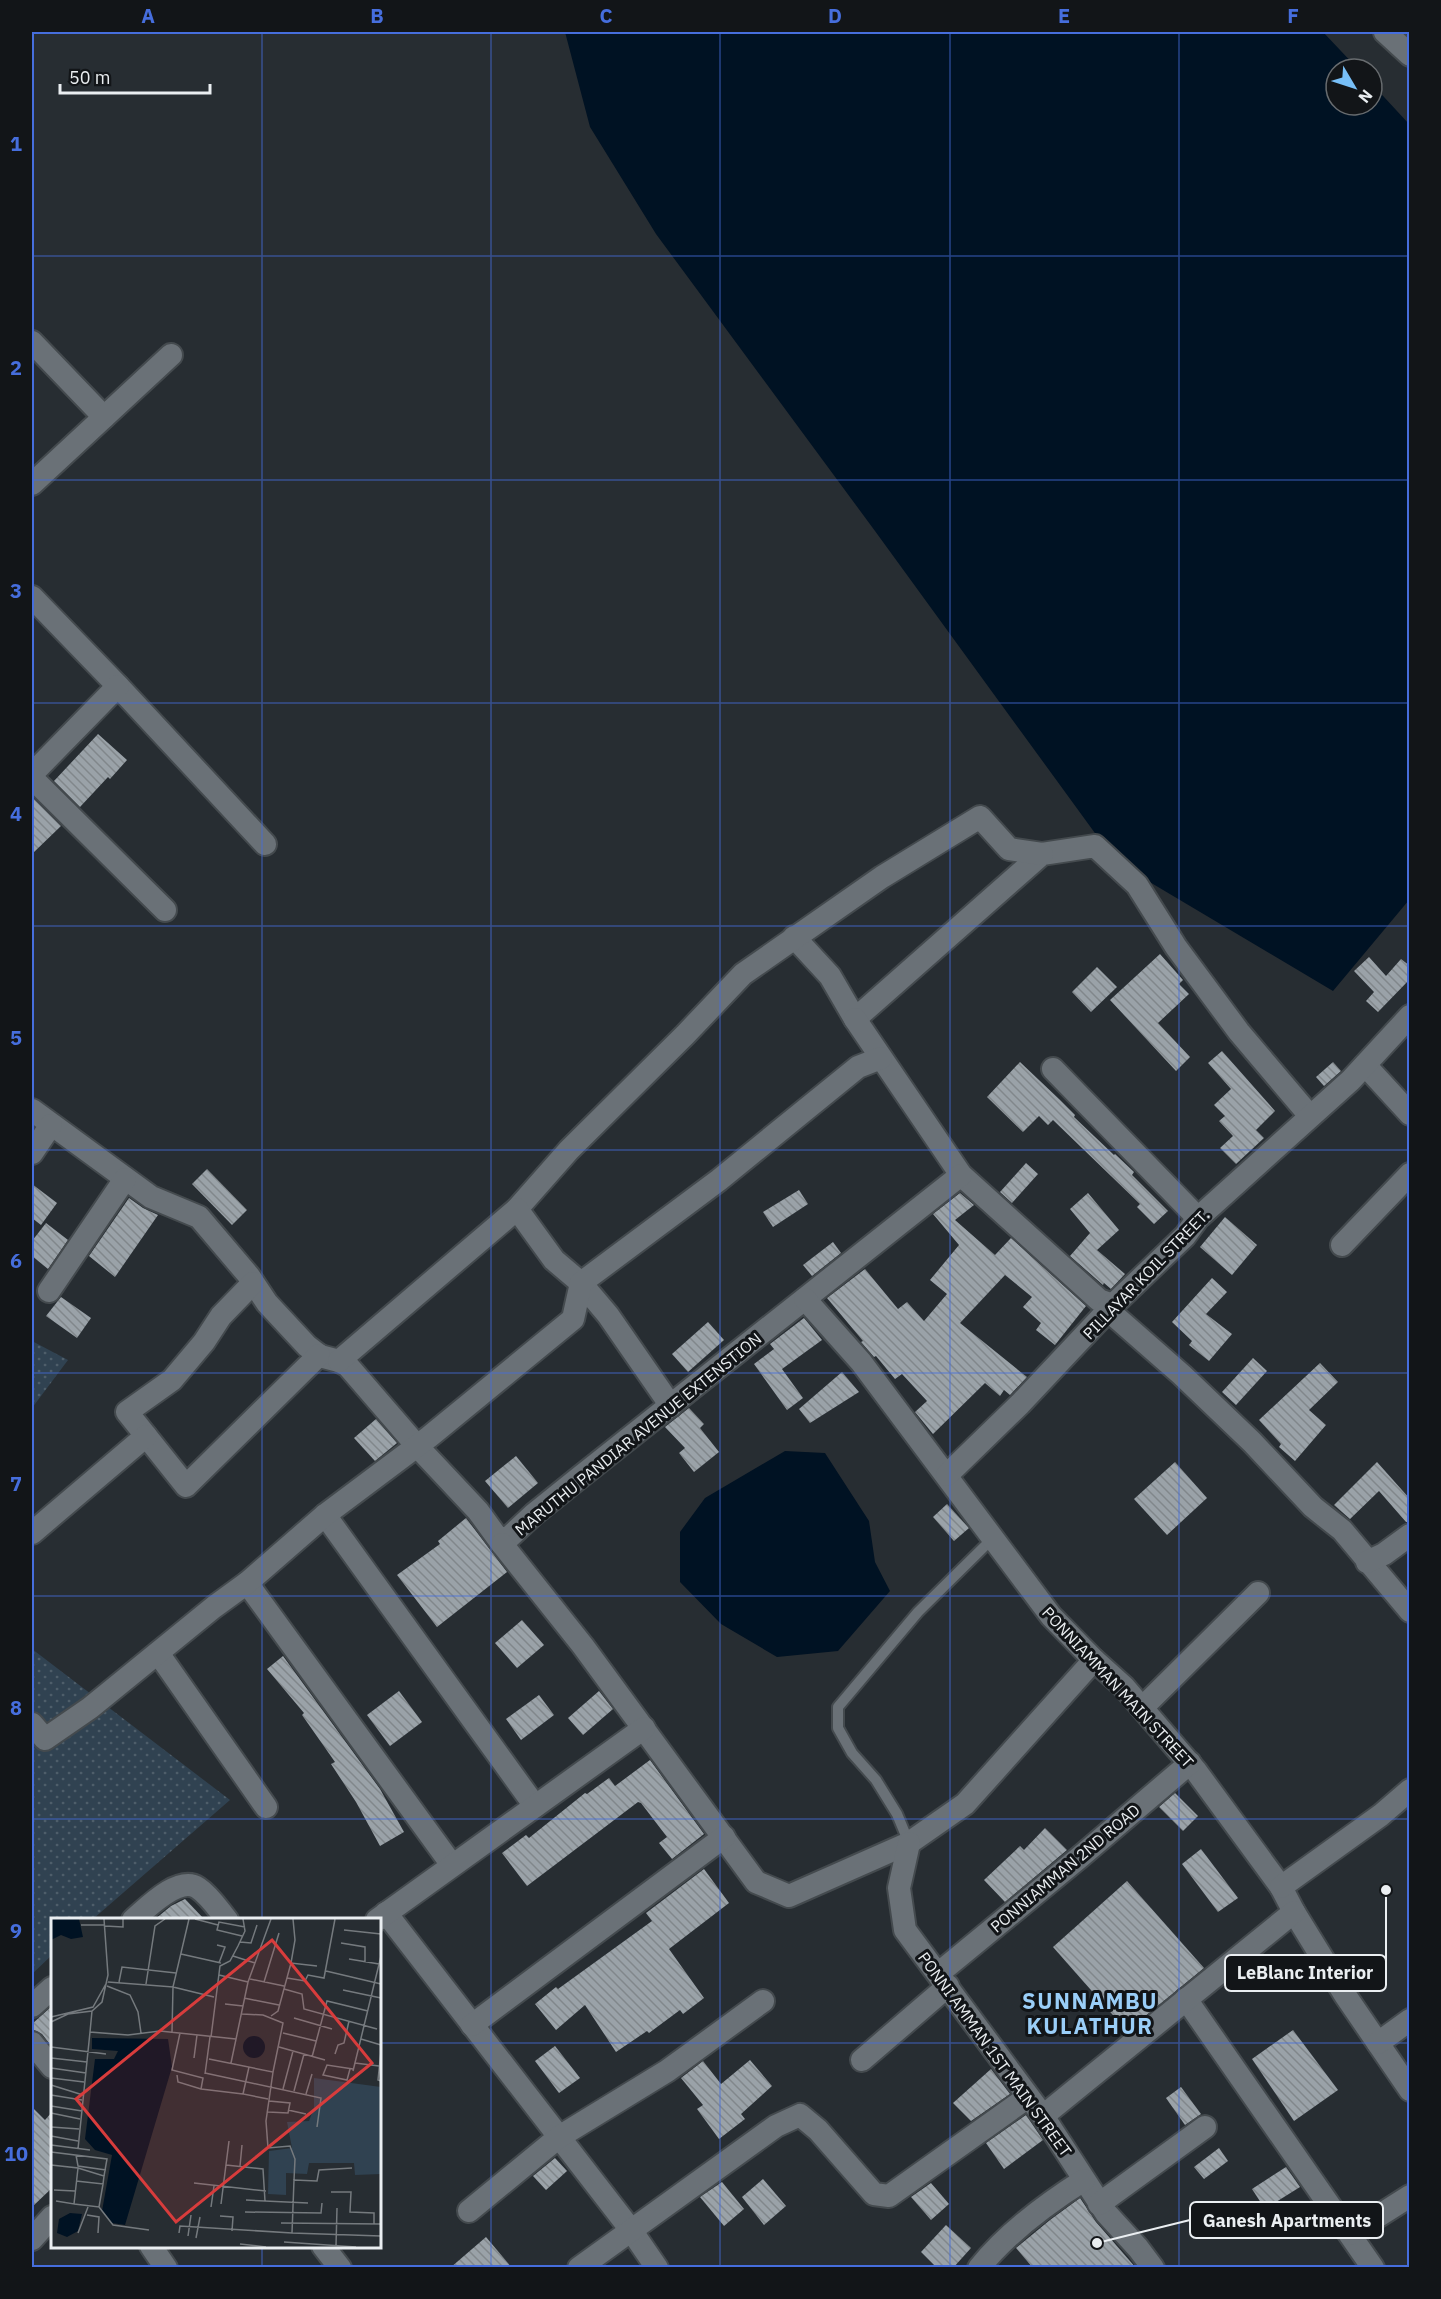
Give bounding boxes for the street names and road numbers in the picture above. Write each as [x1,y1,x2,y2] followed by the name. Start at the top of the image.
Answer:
[1079,1205,1213,1343] street label: PILLAYAR KOIL STREET.
[511,1328,765,1540] street label: MARUTHU PANDIAR AVENUE EXTENSTION
[1038,1602,1198,1772] street label: PONNIAMMAN MAIN STREET
[986,1800,1144,1936] street label: PONNIAMMAN 2ND ROAD
[914,1948,1076,2160] street label: PONNI AMMAN 1ST MAIN STREET

